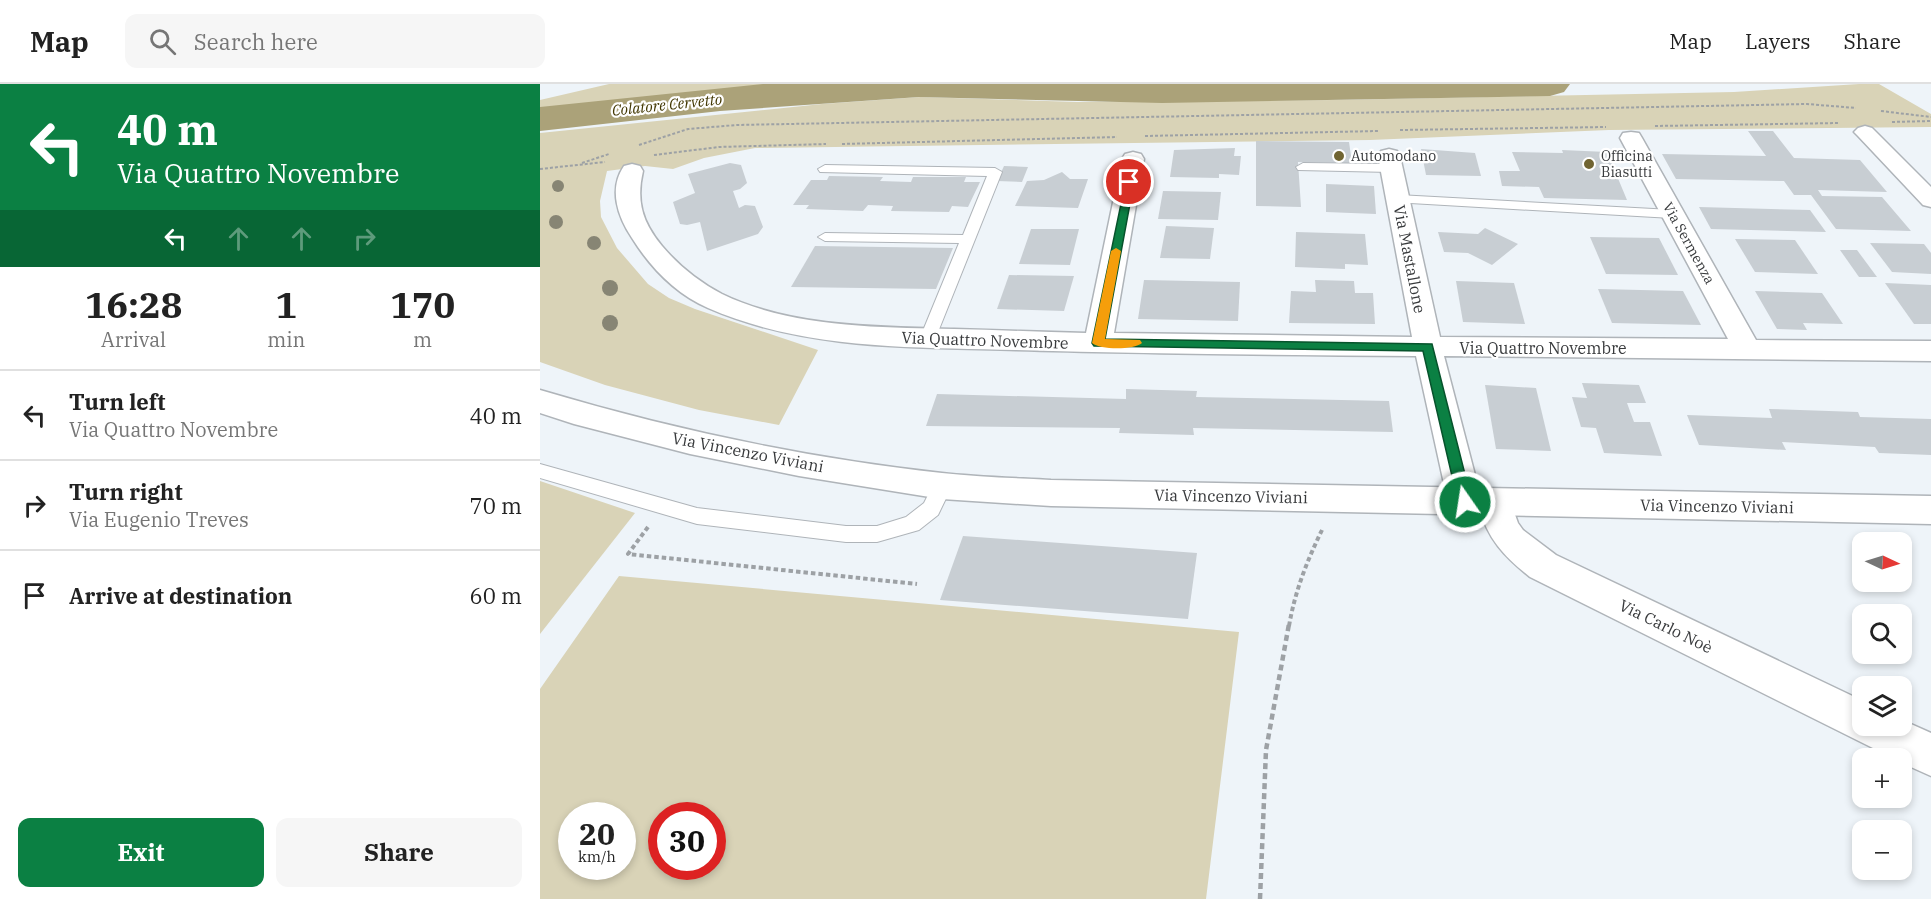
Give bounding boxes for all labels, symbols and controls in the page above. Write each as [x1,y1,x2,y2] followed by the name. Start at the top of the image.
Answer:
[125,14,545,68] search box
[30,23,89,60] text: Map
[146,25,179,58] icon: search
[194,27,318,56] text: Search here
[1669,27,1712,55] text: Map
[1745,27,1811,55] text: Layers
[1844,27,1901,55] text: Share
[611,89,723,120] water label: Colatore Cervetto
[117,102,218,157] text: 40 m
[18,108,96,186] icon: left
[1351,147,1436,165] place label: Automodano
[1601,147,1653,181] place label: Officina Biasutti
[1332,149,1346,163] marker: Automodano
[117,155,399,190] text: Via Quattro Novembre
[1103,156,1154,207] pin
[1582,157,1596,171] marker: Officina Biasutti
[1112,165,1145,198] icon: arrive
[1659,199,1719,287] street label: Via Sermenza
[1390,203,1430,315] street label: Via Mastallone
[159,222,192,255] icon: left
[222,222,255,255] icon: ahead
[285,222,318,255] icon: ahead
[348,222,381,255] icon: right
[85,281,182,328] text: 16:28
[275,281,297,328] text: 1
[390,281,455,328] text: 170
[101,326,166,353] text: Arrival
[267,326,305,353] text: min
[413,326,432,353] text: m
[901,327,1069,353] street label: Via Quattro Novembre
[1459,338,1627,358] street label: Via Quattro Novembre
[69,387,165,416] text: Turn left
[18,399,51,432] icon: left
[470,401,522,430] text: 40 m
[69,416,278,443] text: Via Quattro Novembre
[671,428,825,476] street label: Via Vincenzo Viviani
[1433,470,1497,534] position arrow
[69,477,183,506] text: Turn right
[1154,485,1308,507] street label: Via Vincenzo Viviani
[18,489,51,522] icon: right
[470,491,522,520] text: 70 m
[1640,495,1794,517] street label: Via Vincenzo Viviani
[69,506,249,533] text: Via Eugenio Treves
[1852,532,1912,592] north arrow
[1852,532,1912,880] map controls
[18,579,51,612] icon: arrive
[69,581,292,610] text: Arrive at destination
[470,581,522,610] text: 60 m
[1616,595,1716,657] street label: Via Carlo Noè
[1852,604,1912,664] button: search
[1852,676,1912,736] button: layers
[1852,748,1912,808] button: +
[648,802,726,880] speed limit sign: 30
[579,814,615,853] text: 20
[18,818,264,887] button: Exit
[276,818,522,887] button: Share
[1852,820,1912,880] button: −
[578,847,616,866] text: km/h

